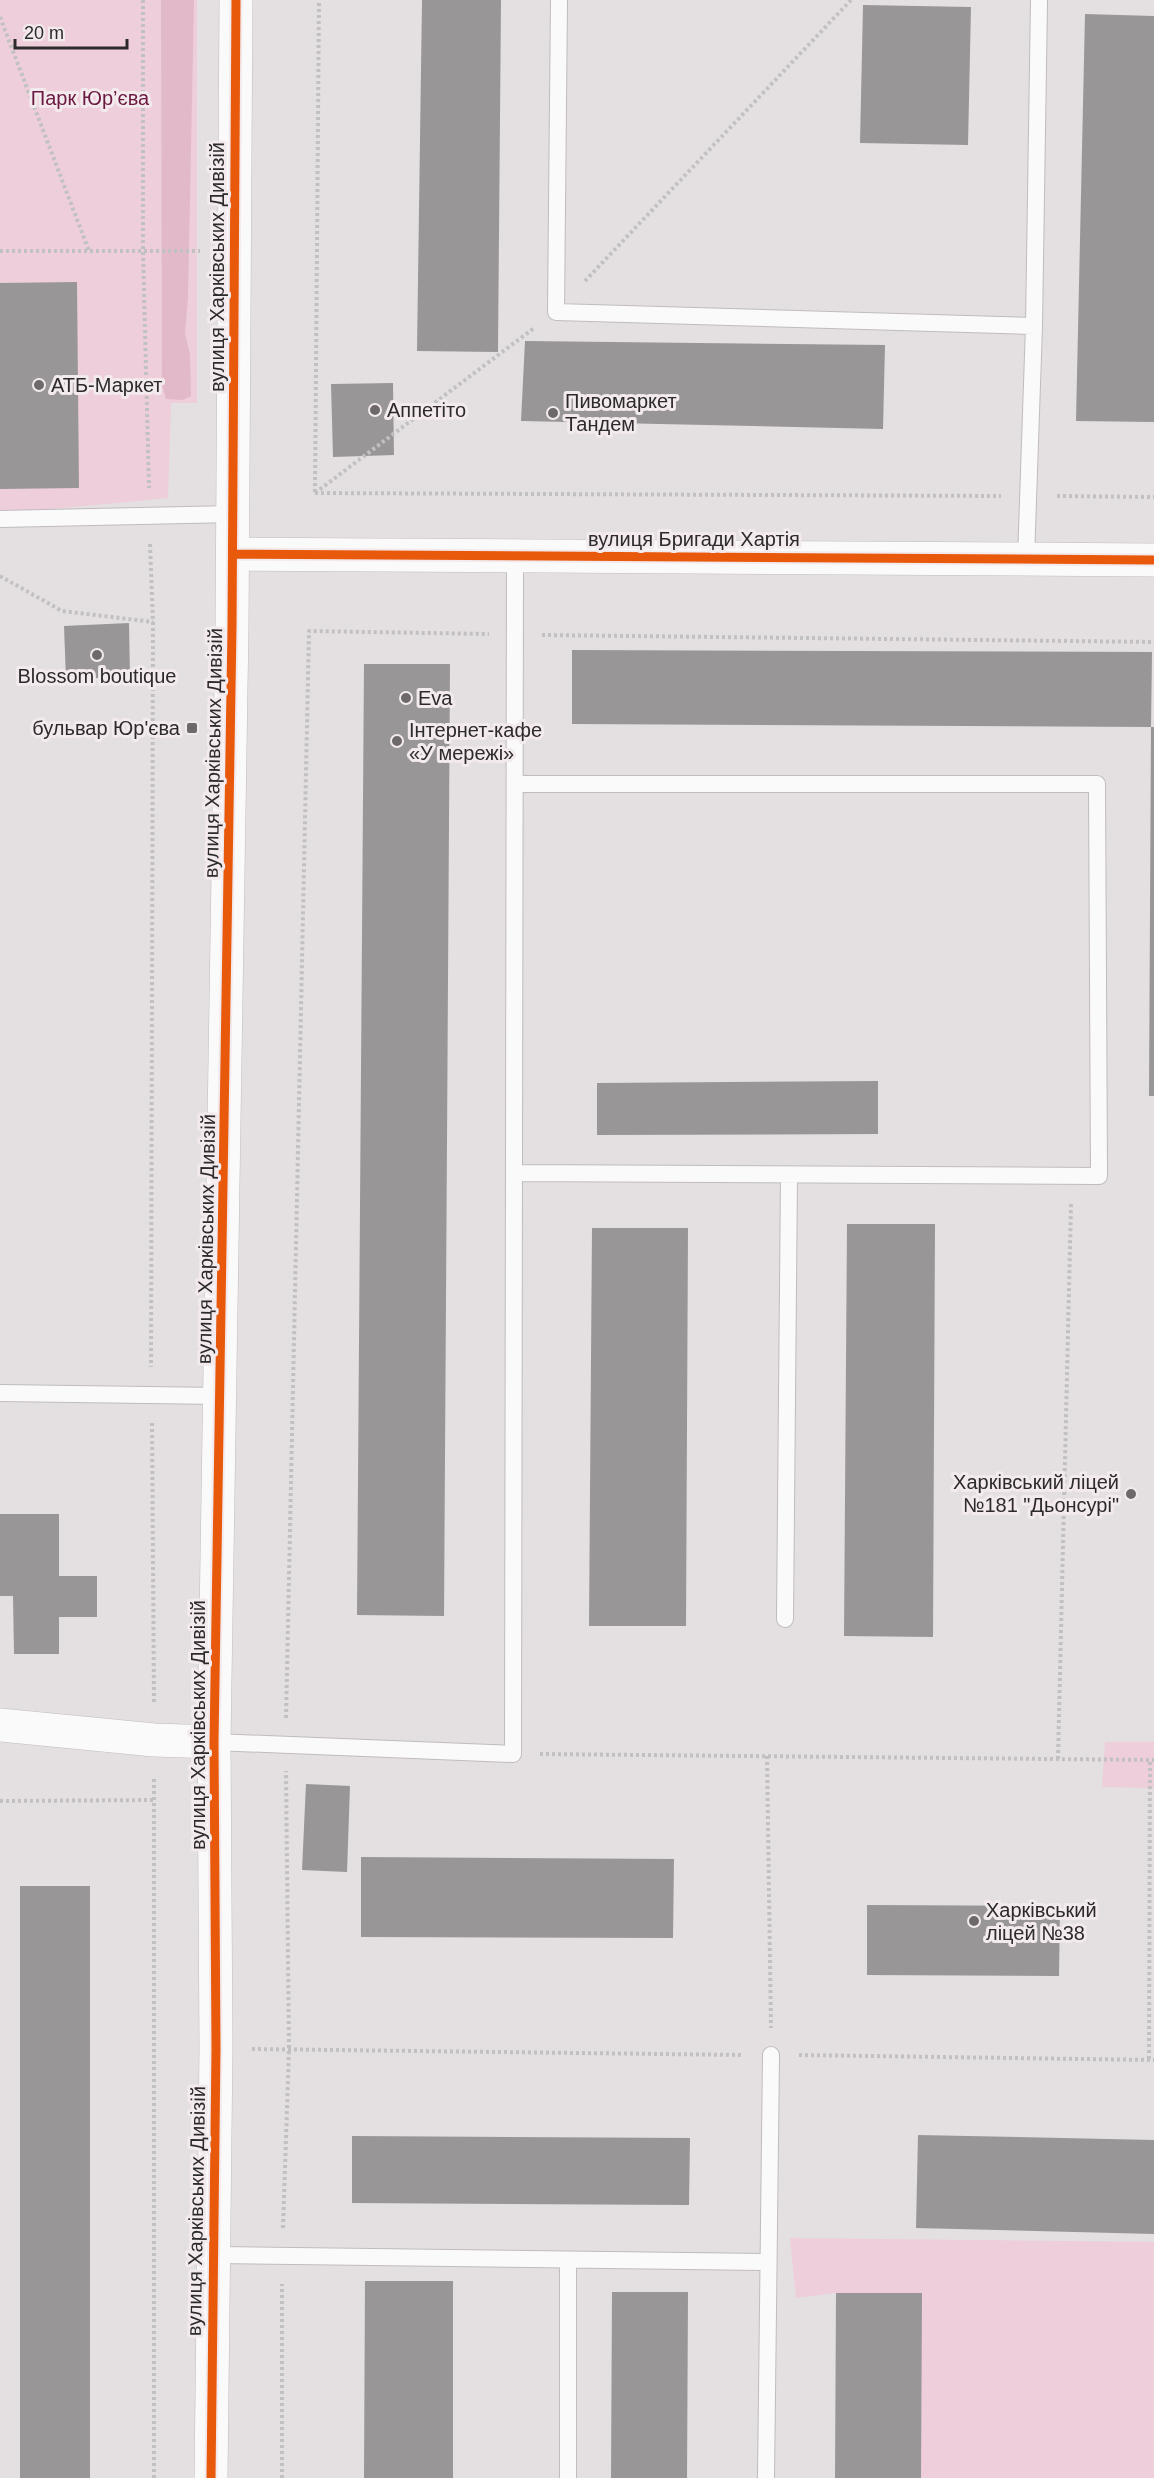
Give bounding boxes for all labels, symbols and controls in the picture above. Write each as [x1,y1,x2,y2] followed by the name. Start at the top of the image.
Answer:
[15,12,128,50] scale bar
[24,23,64,43] text: 20 m
[31,87,150,109] park label: Парк Юр’єва
[206,142,228,392] street label: вулиця Харківських Дивізій
[51,374,163,396] place label: АТБ-Маркет
[32,378,46,392] marker: АТБ-Маркет
[565,390,677,435] place label: Пивомаркет Тандем
[387,399,466,421] place label: Аппетіто
[368,403,382,417] marker: Аппетіто
[546,406,560,420] marker: Пивомаркет Тандем
[588,528,800,550] street label: вулиця Бригади Хартія
[200,628,226,878] street label: вулиця Харківських Дивізій
[90,648,104,662] marker: Blossom boutique
[18,665,176,687] place label: Blossom boutique
[418,687,453,709] place label: Eva
[399,691,413,705] marker: Eva
[32,717,181,739] place label: бульвар Юр'єва
[409,719,542,764] place label: Інтернет-кафе «У мережі»
[185,721,199,735] marker: бульвар Юр'єва
[390,734,404,748] marker: Інтернет-кафе «У мережі»
[193,1114,219,1364] street label: вулиця Харківських Дивізій
[953,1471,1119,1516] place label: Харківський ліцей №181 "Дьонсурі"
[1124,1487,1138,1501] marker: Харківський ліцей №181 "Дьонсурі"
[187,1600,209,1850] street label: вулиця Харківських Дивізій
[986,1899,1097,1944] place label: Харківський ліцей №38
[967,1914,981,1928] marker: Харківський ліцей №38
[183,2086,209,2336] street label: вулиця Харківських Дивізій

